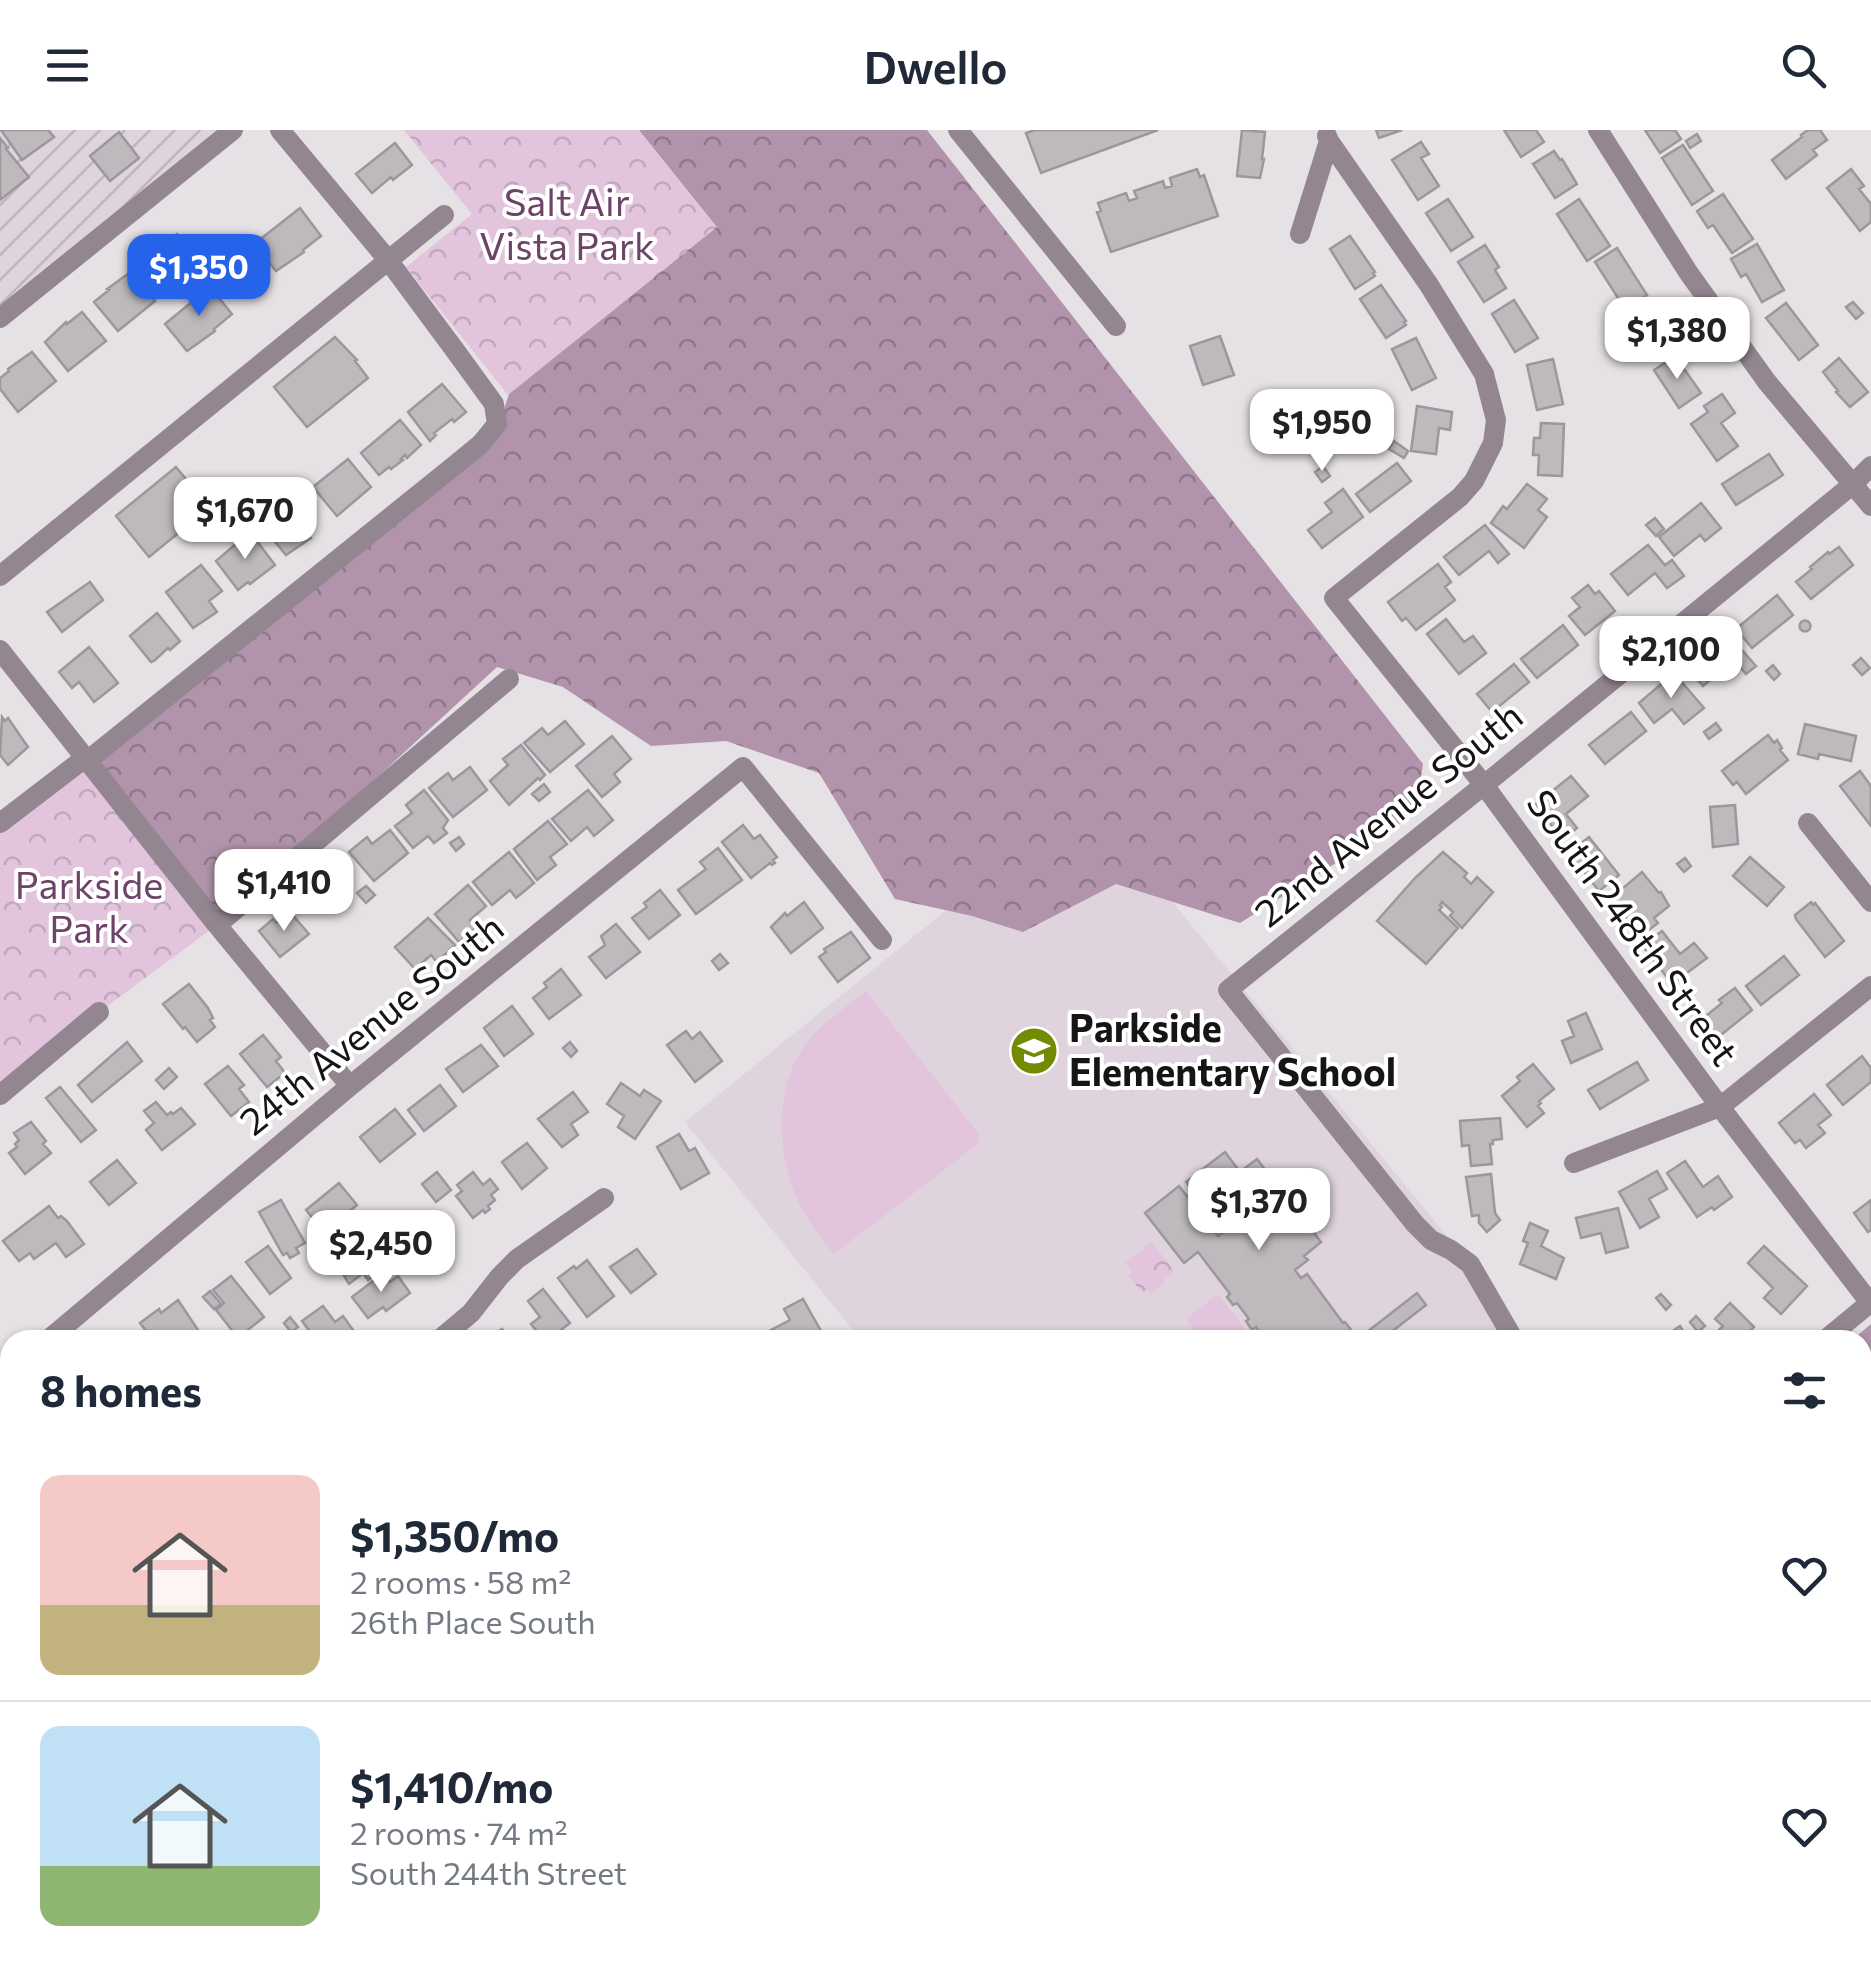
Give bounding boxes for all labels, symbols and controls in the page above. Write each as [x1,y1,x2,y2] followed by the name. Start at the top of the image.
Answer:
[40,38,95,93] icon: menu
[864,38,1007,93] text: Dwello
[1776,38,1831,93] icon: search
[479,177,655,268] park label: Salt Air Vista Park
[118,234,280,319] pin: $1,350
[149,246,249,286] text: $1,350
[1596,297,1758,382] pin: $1,380
[1627,309,1727,349] text: $1,380
[1241,389,1403,474] pin: $1,950
[1272,401,1372,441] text: $1,950
[164,477,326,562] pin: $1,670
[196,489,294,529] text: $1,670
[1590,616,1752,701] pin: $2,100
[1621,628,1721,668] text: $2,100
[1244,691,1531,935] street label: 22nd Avenue South
[1518,780,1750,1073] street label: South 248th Street
[203,849,365,934] pin: $1,410
[15,860,163,951] park label: Parkside Park
[236,861,332,901] text: $1,410
[229,902,512,1144] street label: 24th Avenue South
[1069,1003,1396,1094] place label: Parkside Elementary School
[1008,1025,1060,1077] school or university icon: Parkside Elementary School
[1178,1168,1340,1253] pin: $1,370
[1210,1180,1308,1220] text: $1,370
[300,1210,462,1295] pin: $2,450
[329,1222,433,1262] text: $2,450
[1777,1363,1832,1418] icon: filters
[40,1364,202,1416] text: 8 homes
[350,1509,559,1561] text: $1,350/mo
[120,1515,240,1635] icon: home
[1777,1548,1832,1603] icon: heart
[350,1561,571,1601] text: 2 rooms · 58 m²
[350,1601,596,1641] text: 26th Place South
[350,1760,553,1812] text: $1,410/mo
[120,1766,240,1886] icon: home
[1777,1799,1832,1854] icon: heart
[350,1812,568,1852] text: 2 rooms · 74 m²
[350,1852,627,1892] text: South 244th Street

